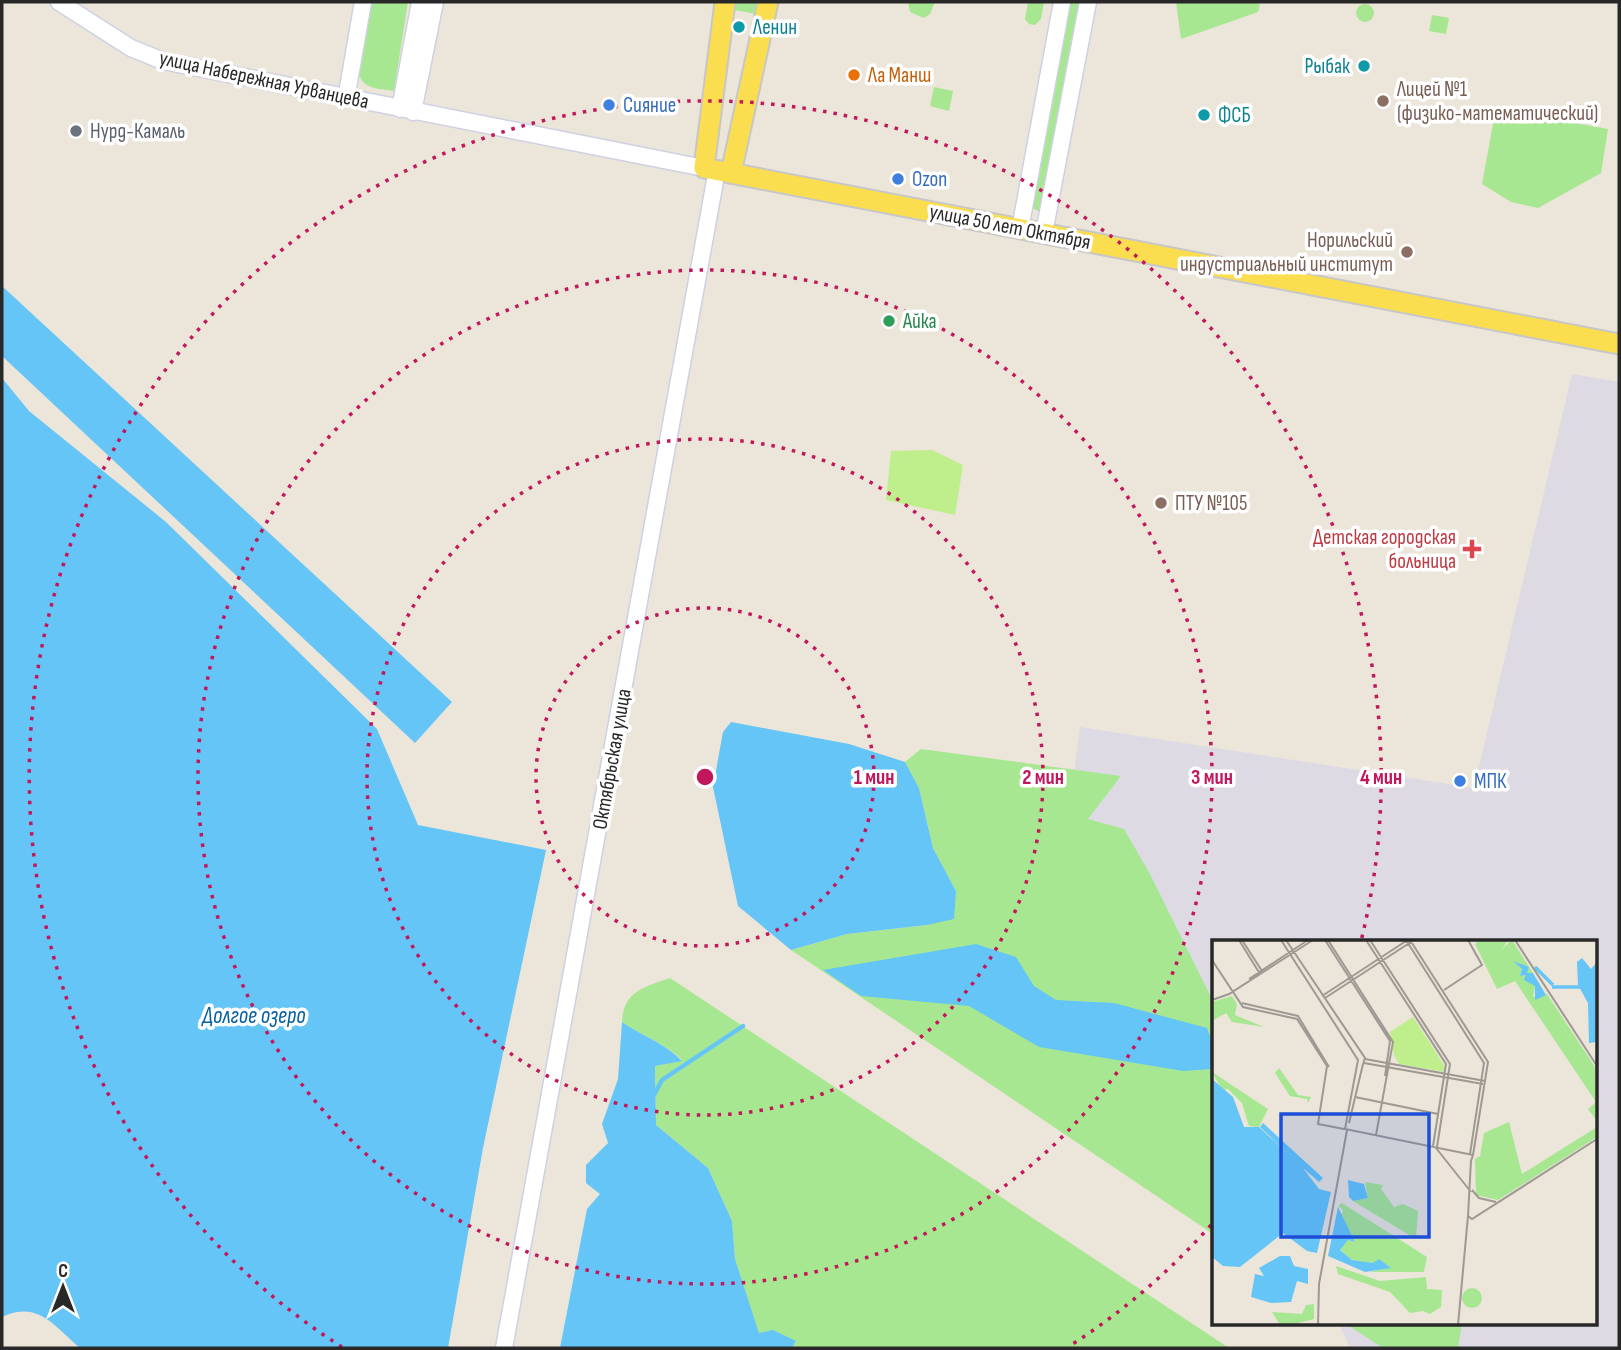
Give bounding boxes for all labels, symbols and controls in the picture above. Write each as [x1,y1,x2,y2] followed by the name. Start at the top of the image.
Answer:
[752,15,797,40] place label: Ленин
[731,19,747,35] marker: Ленин
[157,46,371,114] street label: улица Набережная Урванцева
[1304,54,1350,79] place label: Рыбак
[1356,58,1372,74] marker: Рыбак
[867,63,931,88] place label: Ла Манш
[846,67,862,83] marker: Ла Манш
[1396,77,1598,126] place label: Лицей №1 (физико-математический)
[623,93,676,118] place label: Сияние
[1375,93,1391,109] marker: Лицей №1 (физико-математический)
[601,97,617,113] marker: Сияние
[1218,103,1251,128] place label: ФСБ
[1196,107,1212,123] marker: ФСБ
[90,119,185,144] place label: Нурд-Камаль
[68,123,84,139] marker: Нурд-Камаль
[912,167,947,192] place label: Ozon
[890,171,906,187] marker: Ozon
[927,199,1093,255] street label: улица 50 лет Октября
[1180,228,1393,277] place label: Норильский индустриальный институт
[1399,244,1415,260] marker: Норильский индустриальный институт
[902,309,937,334] place label: Айка
[881,313,897,329] marker: Айка
[1175,491,1247,516] place label: ПТУ №105
[1153,495,1169,511] marker: ПТУ №105
[1313,525,1456,574] place label: Детская городская больница
[1462,539,1482,559] marker: Детская городская больница
[587,687,637,831] street label: Октябрьская улица
[693,765,717,789] centre of rings
[854,765,894,790] text: 1 мин
[1022,765,1064,790] text: 2 мин
[1191,765,1233,790] text: 3 мин
[1360,765,1402,790] text: 4 мин
[1474,769,1507,794] place label: МПК
[1452,773,1468,789] marker: МПК
[1212,940,1596,1326] inset map
[200,1002,306,1030] water label: Долгое озеро
[28,1252,98,1322] north arrow
[58,1260,68,1283] text: С

